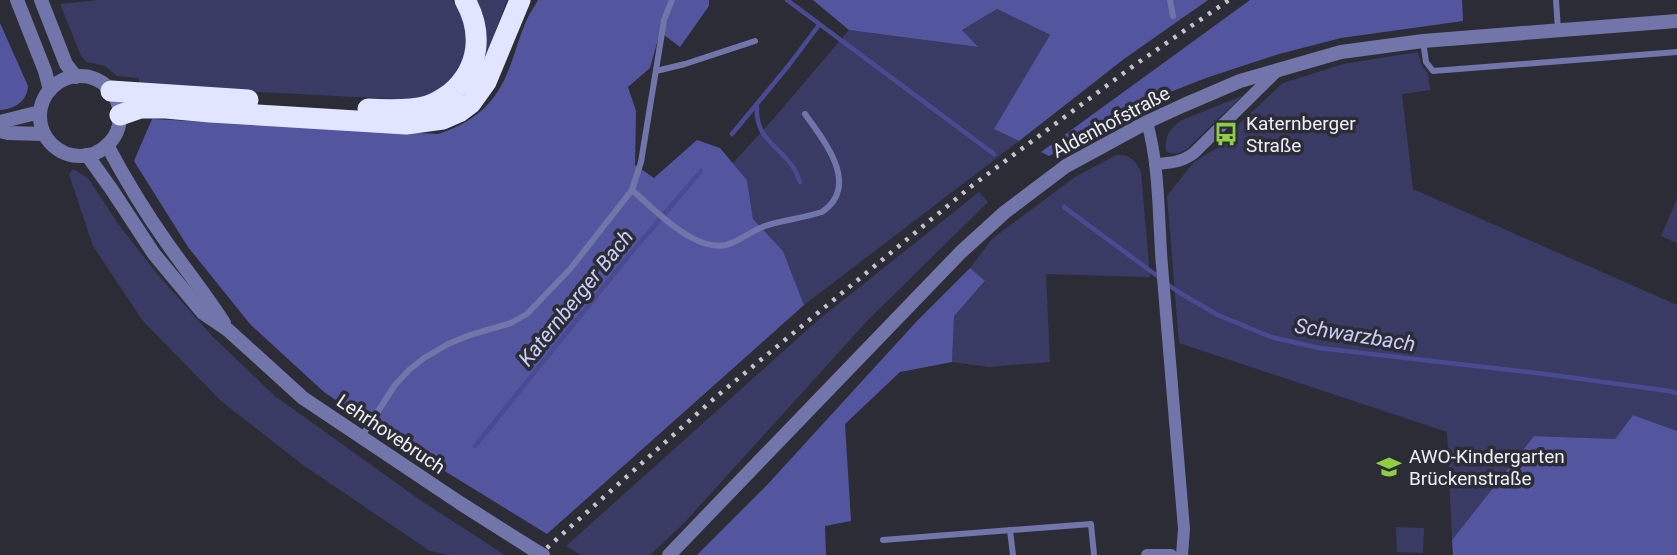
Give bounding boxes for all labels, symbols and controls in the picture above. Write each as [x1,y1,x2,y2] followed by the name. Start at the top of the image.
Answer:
[1048,81,1174,163] street label: Aldenhofstraße
[1246,112,1356,157] place label: Katernberger Straße
[1212,120,1240,148] bus stop icon: Katernberger Straße
[514,225,638,371] water label: Katernberger Bach
[1293,314,1417,356] water label: Schwarzbach
[333,389,449,479] street label: Lehrhovebruch
[1409,445,1565,490] place label: AWO-Kindergarten Brückenstraße
[1375,453,1403,481] school or university icon: AWO-Kindergarten Brückenstraße

